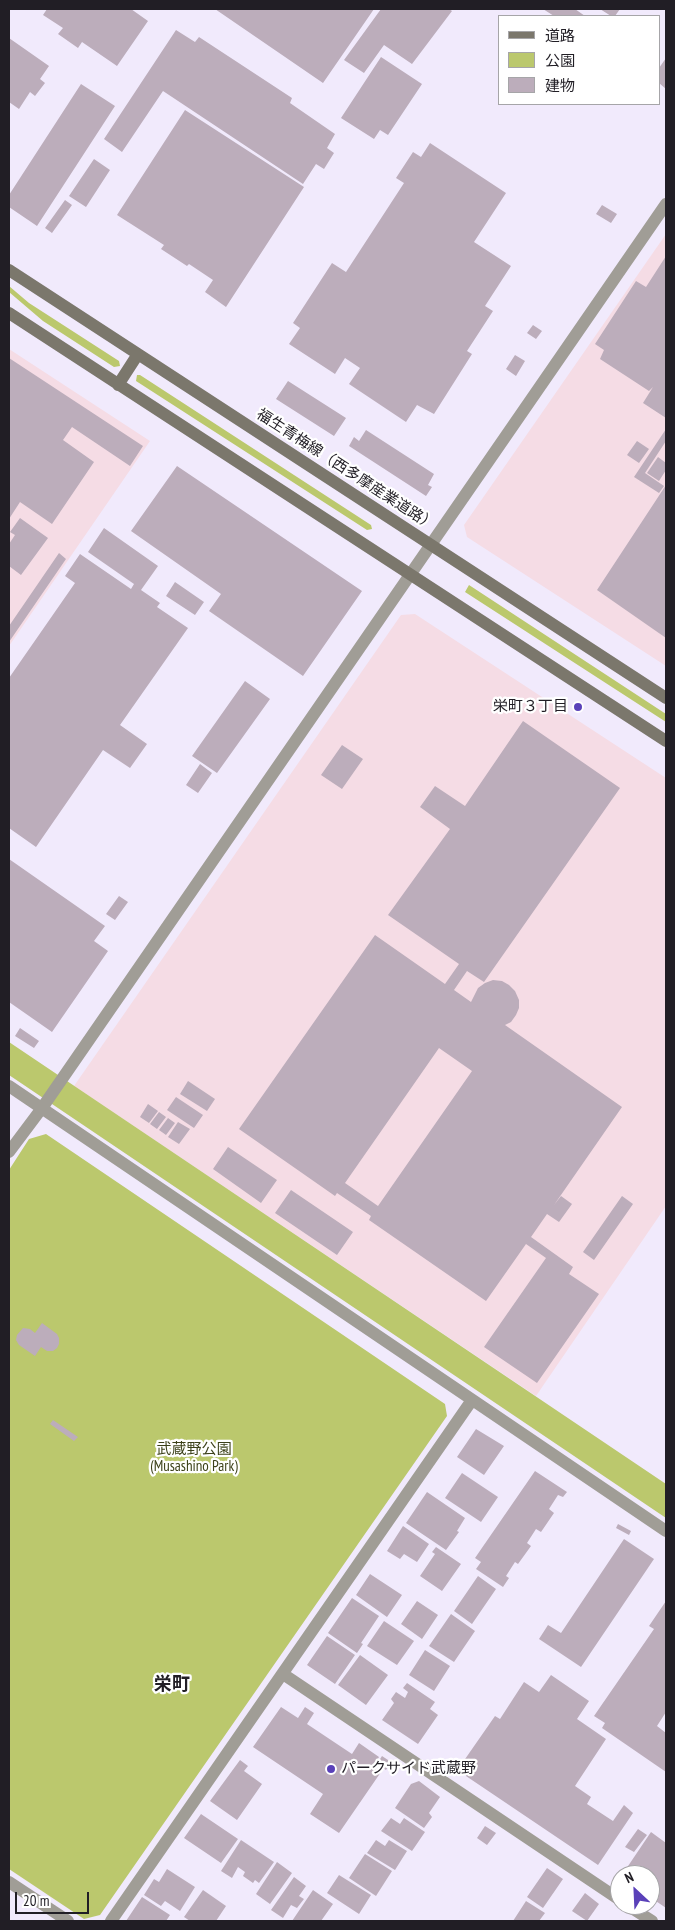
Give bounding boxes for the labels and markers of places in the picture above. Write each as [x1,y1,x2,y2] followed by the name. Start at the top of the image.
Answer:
[493,698,568,716] place label: 栄町３丁目
[572,701,584,713] marker: 栄町３丁目
[341,1760,476,1778] place label: パークサイド武蔵野
[325,1763,337,1775] marker: パークサイド武蔵野

